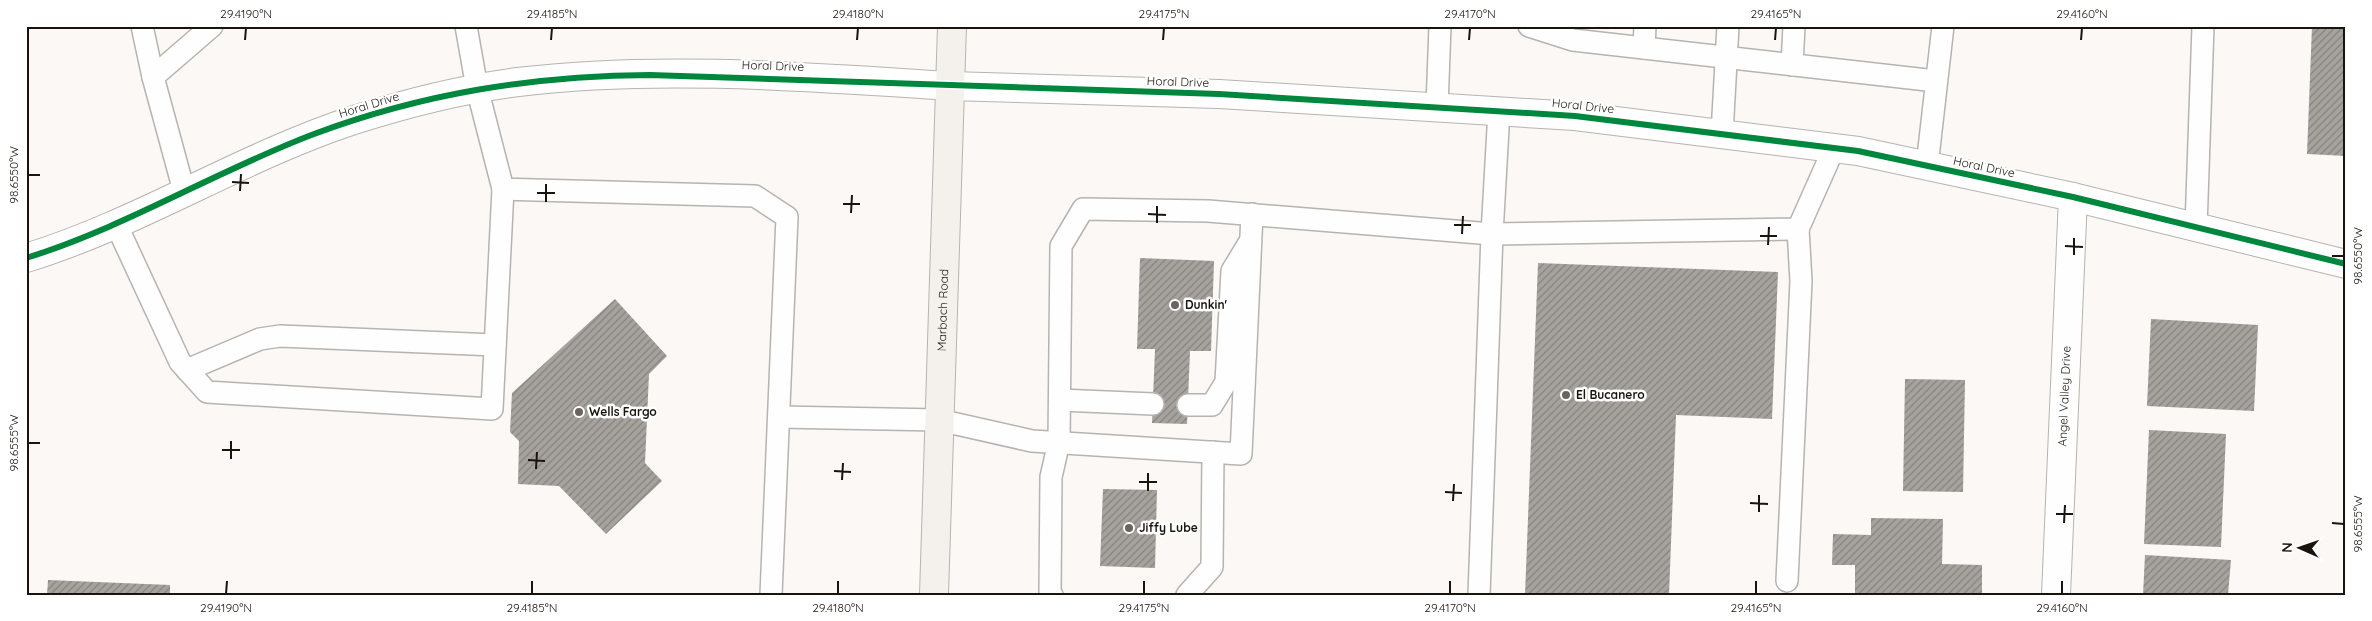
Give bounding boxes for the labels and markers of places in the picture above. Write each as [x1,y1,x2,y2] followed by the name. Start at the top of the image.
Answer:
[1185,297,1228,312] place label: Dunkin'
[1169,299,1181,311] marker: Dunkin'
[1576,387,1645,402] place label: El Bucanero
[1560,389,1572,401] marker: El Bucanero
[589,404,657,419] place label: Wells Fargo
[573,406,585,418] marker: Wells Fargo
[1139,520,1198,535] place label: Jiffy Lube
[1123,522,1135,534] marker: Jiffy Lube

